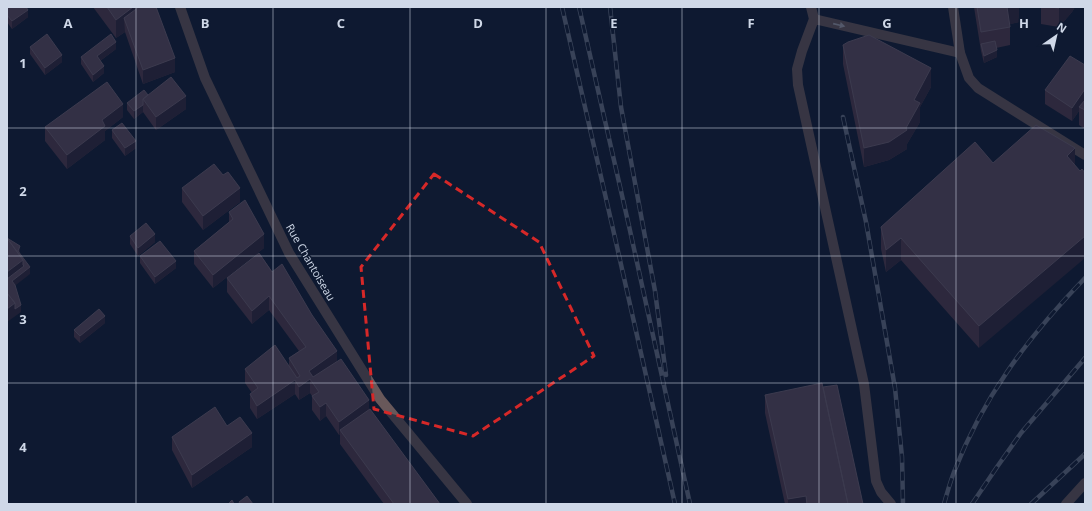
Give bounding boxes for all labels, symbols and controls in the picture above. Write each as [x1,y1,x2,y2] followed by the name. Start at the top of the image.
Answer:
[64,14,73,32] text: A
[201,14,210,32] text: B
[337,14,345,32] text: C
[473,14,483,32] text: D
[610,14,618,32] text: E
[747,14,755,32] text: F
[882,14,892,32] text: G
[1019,14,1029,32] text: H
[1036,16,1076,56] north arrow
[1054,19,1070,36] text: N
[833,23,845,29] one-way arrow
[19,54,27,72] text: 1
[19,182,27,200] text: 2
[283,221,339,303] street label: Rue Chantoiseau
[19,310,27,328] text: 3
[19,438,27,456] text: 4

